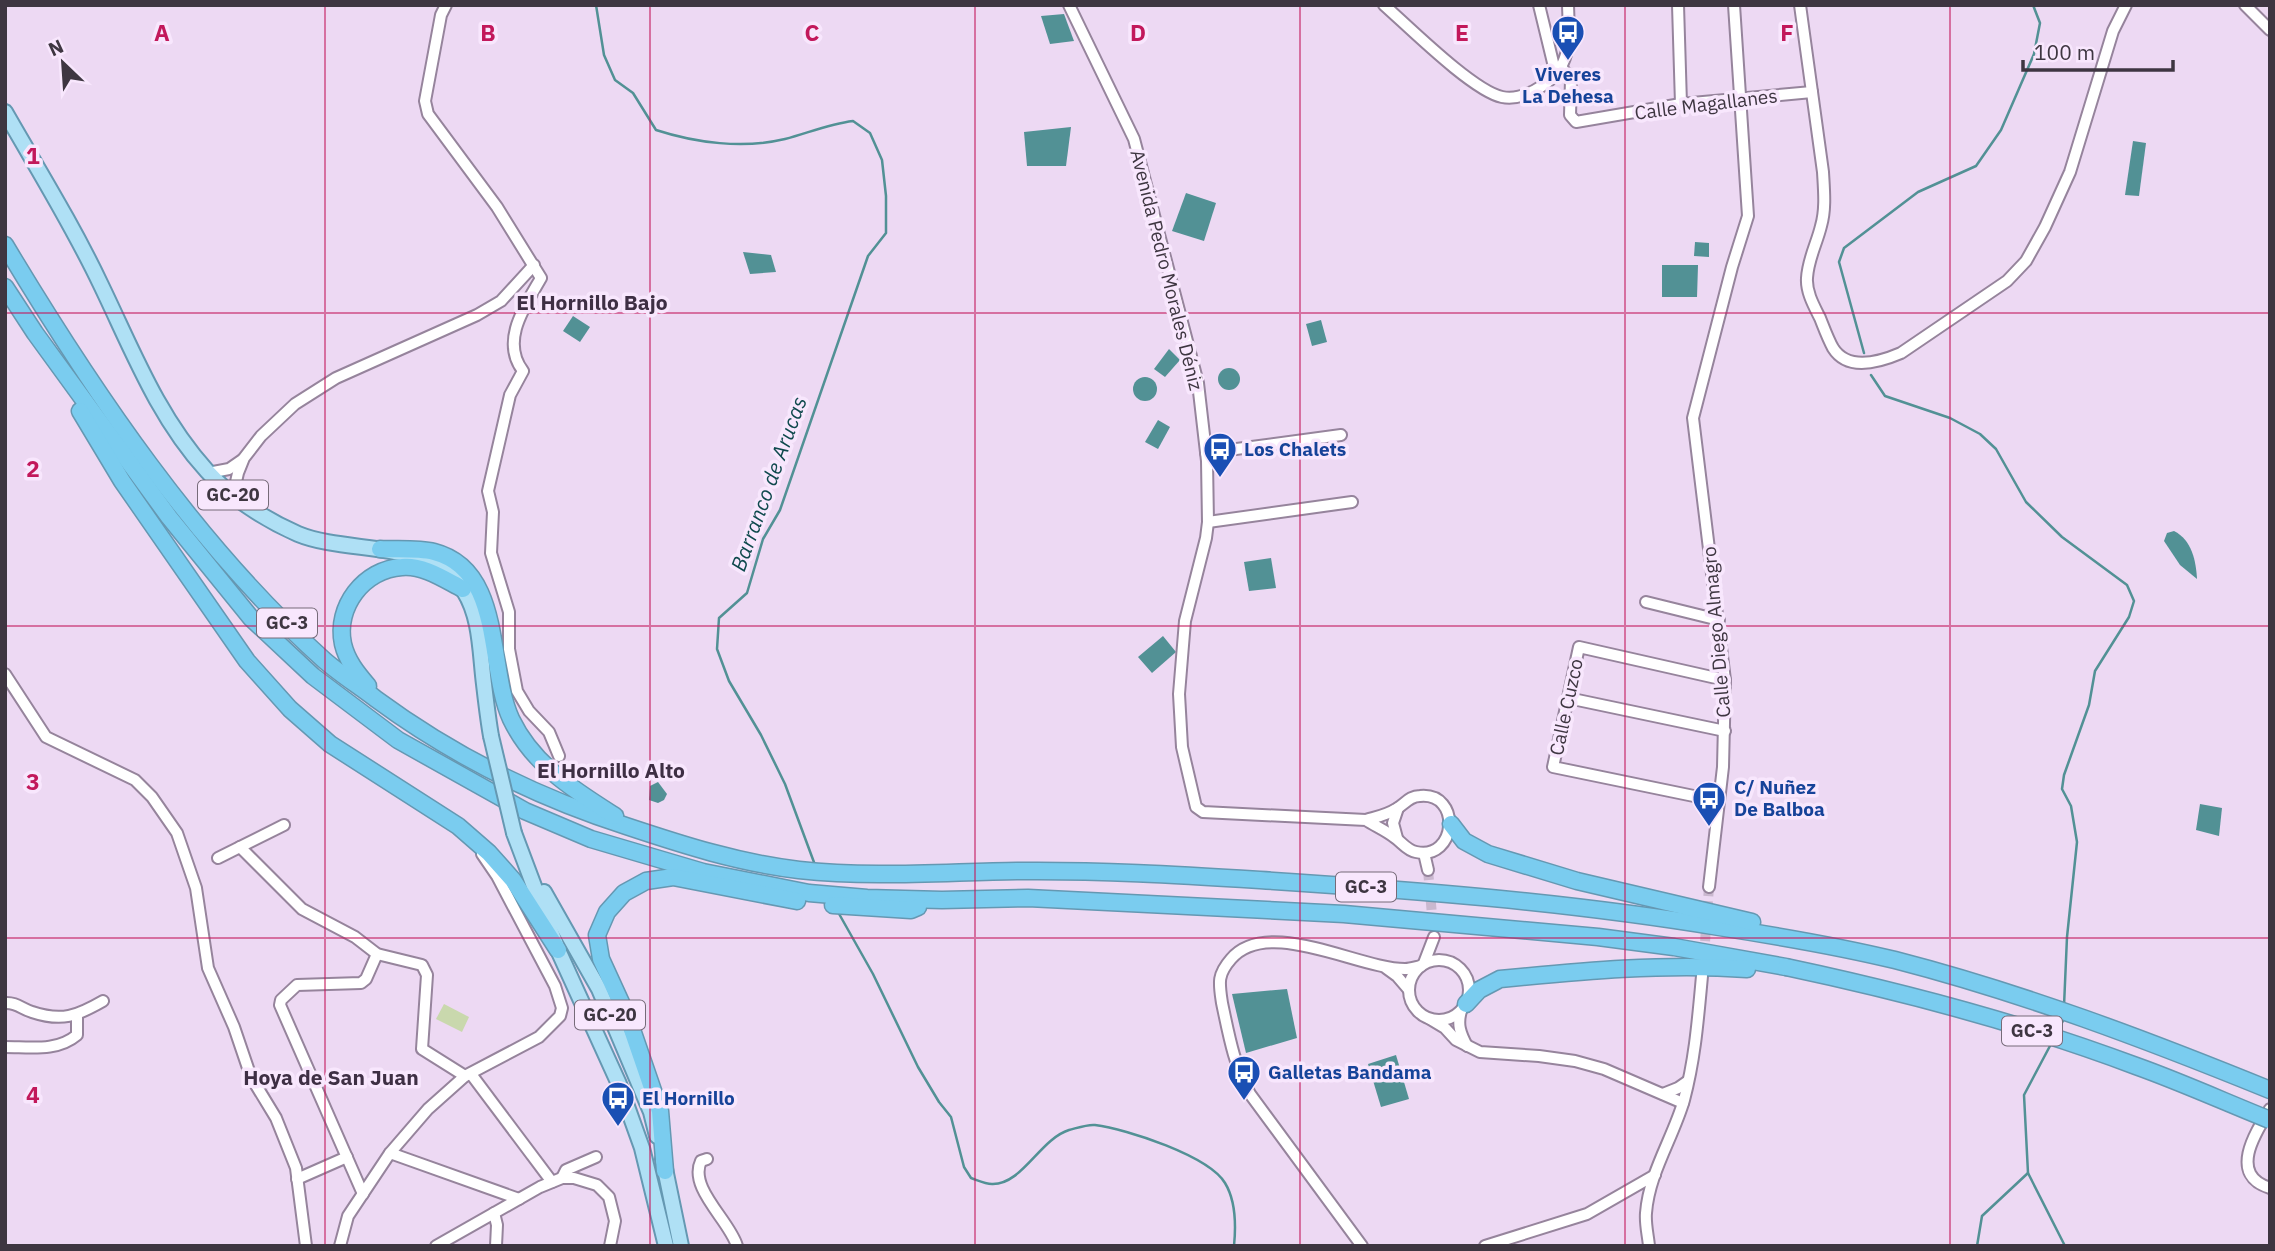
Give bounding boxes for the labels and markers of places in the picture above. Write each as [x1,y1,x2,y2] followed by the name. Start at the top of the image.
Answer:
[1549,13,1587,62] bus stop icon: Viveres La Dehesa
[1522,62,1614,108] place label: Viveres La Dehesa
[1201,430,1239,479] bus stop icon: Los Chalets
[1244,437,1346,461] place label: Los Chalets
[1734,775,1825,821] place label: C/ Nuñez De Balboa
[1690,779,1728,828] bus stop icon: C/ Nuñez De Balboa
[1225,1053,1263,1102] bus stop icon: Galletas Bandama
[1268,1060,1432,1084] place label: Galletas Bandama
[599,1079,637,1128] bus stop icon: El Hornillo
[642,1086,735,1110] place label: El Hornillo

